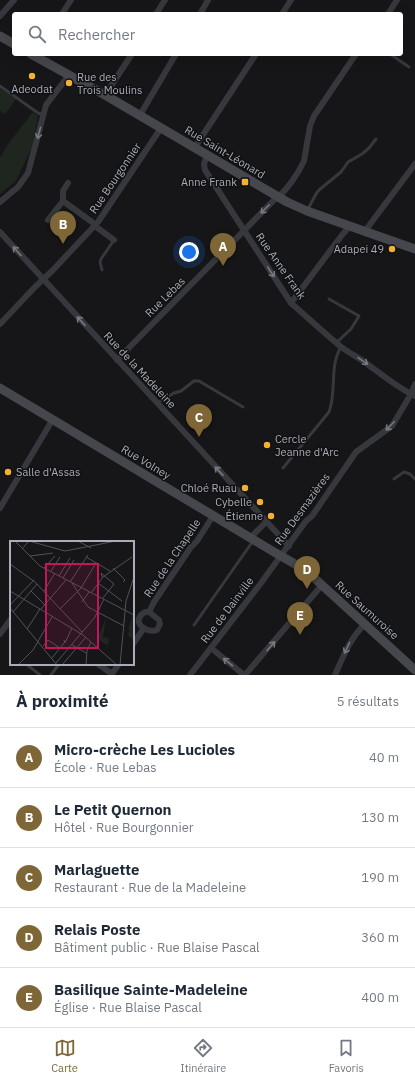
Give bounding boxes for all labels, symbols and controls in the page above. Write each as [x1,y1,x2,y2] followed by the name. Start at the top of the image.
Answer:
[12,12,403,56] search box
[26,23,48,45] icon: search
[58,25,135,44] text: Rechercher
[77,70,142,97] place label: Rue des Trois Moulins
[27,71,37,81] marker: Adeodat
[64,78,74,88] marker: Rue des Trois Moulins
[11,82,53,96] place label: Adeodat
[182,122,268,182] street label: Rue Saint-Léonard
[34,126,42,139] one-way arrow
[86,140,144,216] street label: Rue Bourgonnier
[181,175,237,189] place label: Anne Frank
[240,177,250,187] marker: Anne Frank
[260,204,270,214] one-way arrow
[50,211,76,244] pin: B
[253,230,309,302] street label: Rue Anne Frank
[210,233,236,266] pin: A
[179,242,199,262] your location
[334,242,384,256] place label: Adapei 49
[387,244,397,254] marker: Adapei 49
[12,246,22,256] one-way arrow
[267,266,275,277] one-way arrow
[142,274,188,320] street label: Rue Lebas
[76,316,86,326] one-way arrow
[101,329,179,411] street label: Rue de la Madeleine
[357,357,368,365] one-way arrow
[186,404,212,437] pin: C
[385,421,395,431] one-way arrow
[275,432,339,459] place label: Cercle Jeanne d'Arc
[262,440,272,450] marker: Cercle Jeanne d'Arc
[119,442,174,482] street label: Rue Volney
[16,465,80,479] place label: Salle d'Assas
[215,466,224,476] one-way arrow
[3,467,13,477] marker: Salle d'Assas
[271,470,333,548] street label: Rue Desmazières
[181,481,237,495] place label: Chloé Ruau
[240,483,250,493] marker: Chloé Ruau
[215,495,252,509] place label: Cybelle
[255,497,265,507] marker: Cybelle
[225,509,263,523] place label: Étienne
[266,511,276,521] marker: Étienne
[141,516,203,600] street label: Rue de la Chapelle
[10,541,134,665] inset map
[294,556,320,589] pin: D
[198,574,256,646] street label: Rue de Dainville
[332,578,402,642] street label: Rue Saumuroise
[287,602,313,635] pin: E
[266,641,275,651] one-way arrow
[343,642,350,654] one-way arrow
[222,657,233,666] one-way arrow
[16,690,109,712] text: À proximité
[337,693,399,710] text: 5 résultats
[54,740,235,759] text: Micro-crèche Les Lucioles
[25,749,33,766] text: A
[369,749,399,766] text: 40 m
[54,759,156,776] text: École · Rue Lebas
[54,800,172,819] text: Le Petit Quernon
[25,809,33,826] text: B
[361,809,399,826] text: 130 m
[54,819,194,836] text: Hôtel · Rue Bourgonnier
[54,860,139,879] text: Marlaguette
[25,869,33,886] text: C
[361,869,399,886] text: 190 m
[54,879,246,896] text: Restaurant · Rue de la Madeleine
[54,920,140,939] text: Relais Poste
[24,929,34,946] text: D
[361,929,399,946] text: 360 m
[54,939,260,956] text: Bâtiment public · Rue Blaise Pascal
[54,980,248,999] text: Basilique Sainte-Madeleine
[25,989,33,1006] text: E
[361,989,399,1006] text: 400 m
[54,999,202,1016] text: Église · Rue Blaise Pascal
[51,1037,78,1075] tab: Carte
[180,1037,226,1075] tab: Itinéraire
[329,1037,364,1075] tab: Favoris

